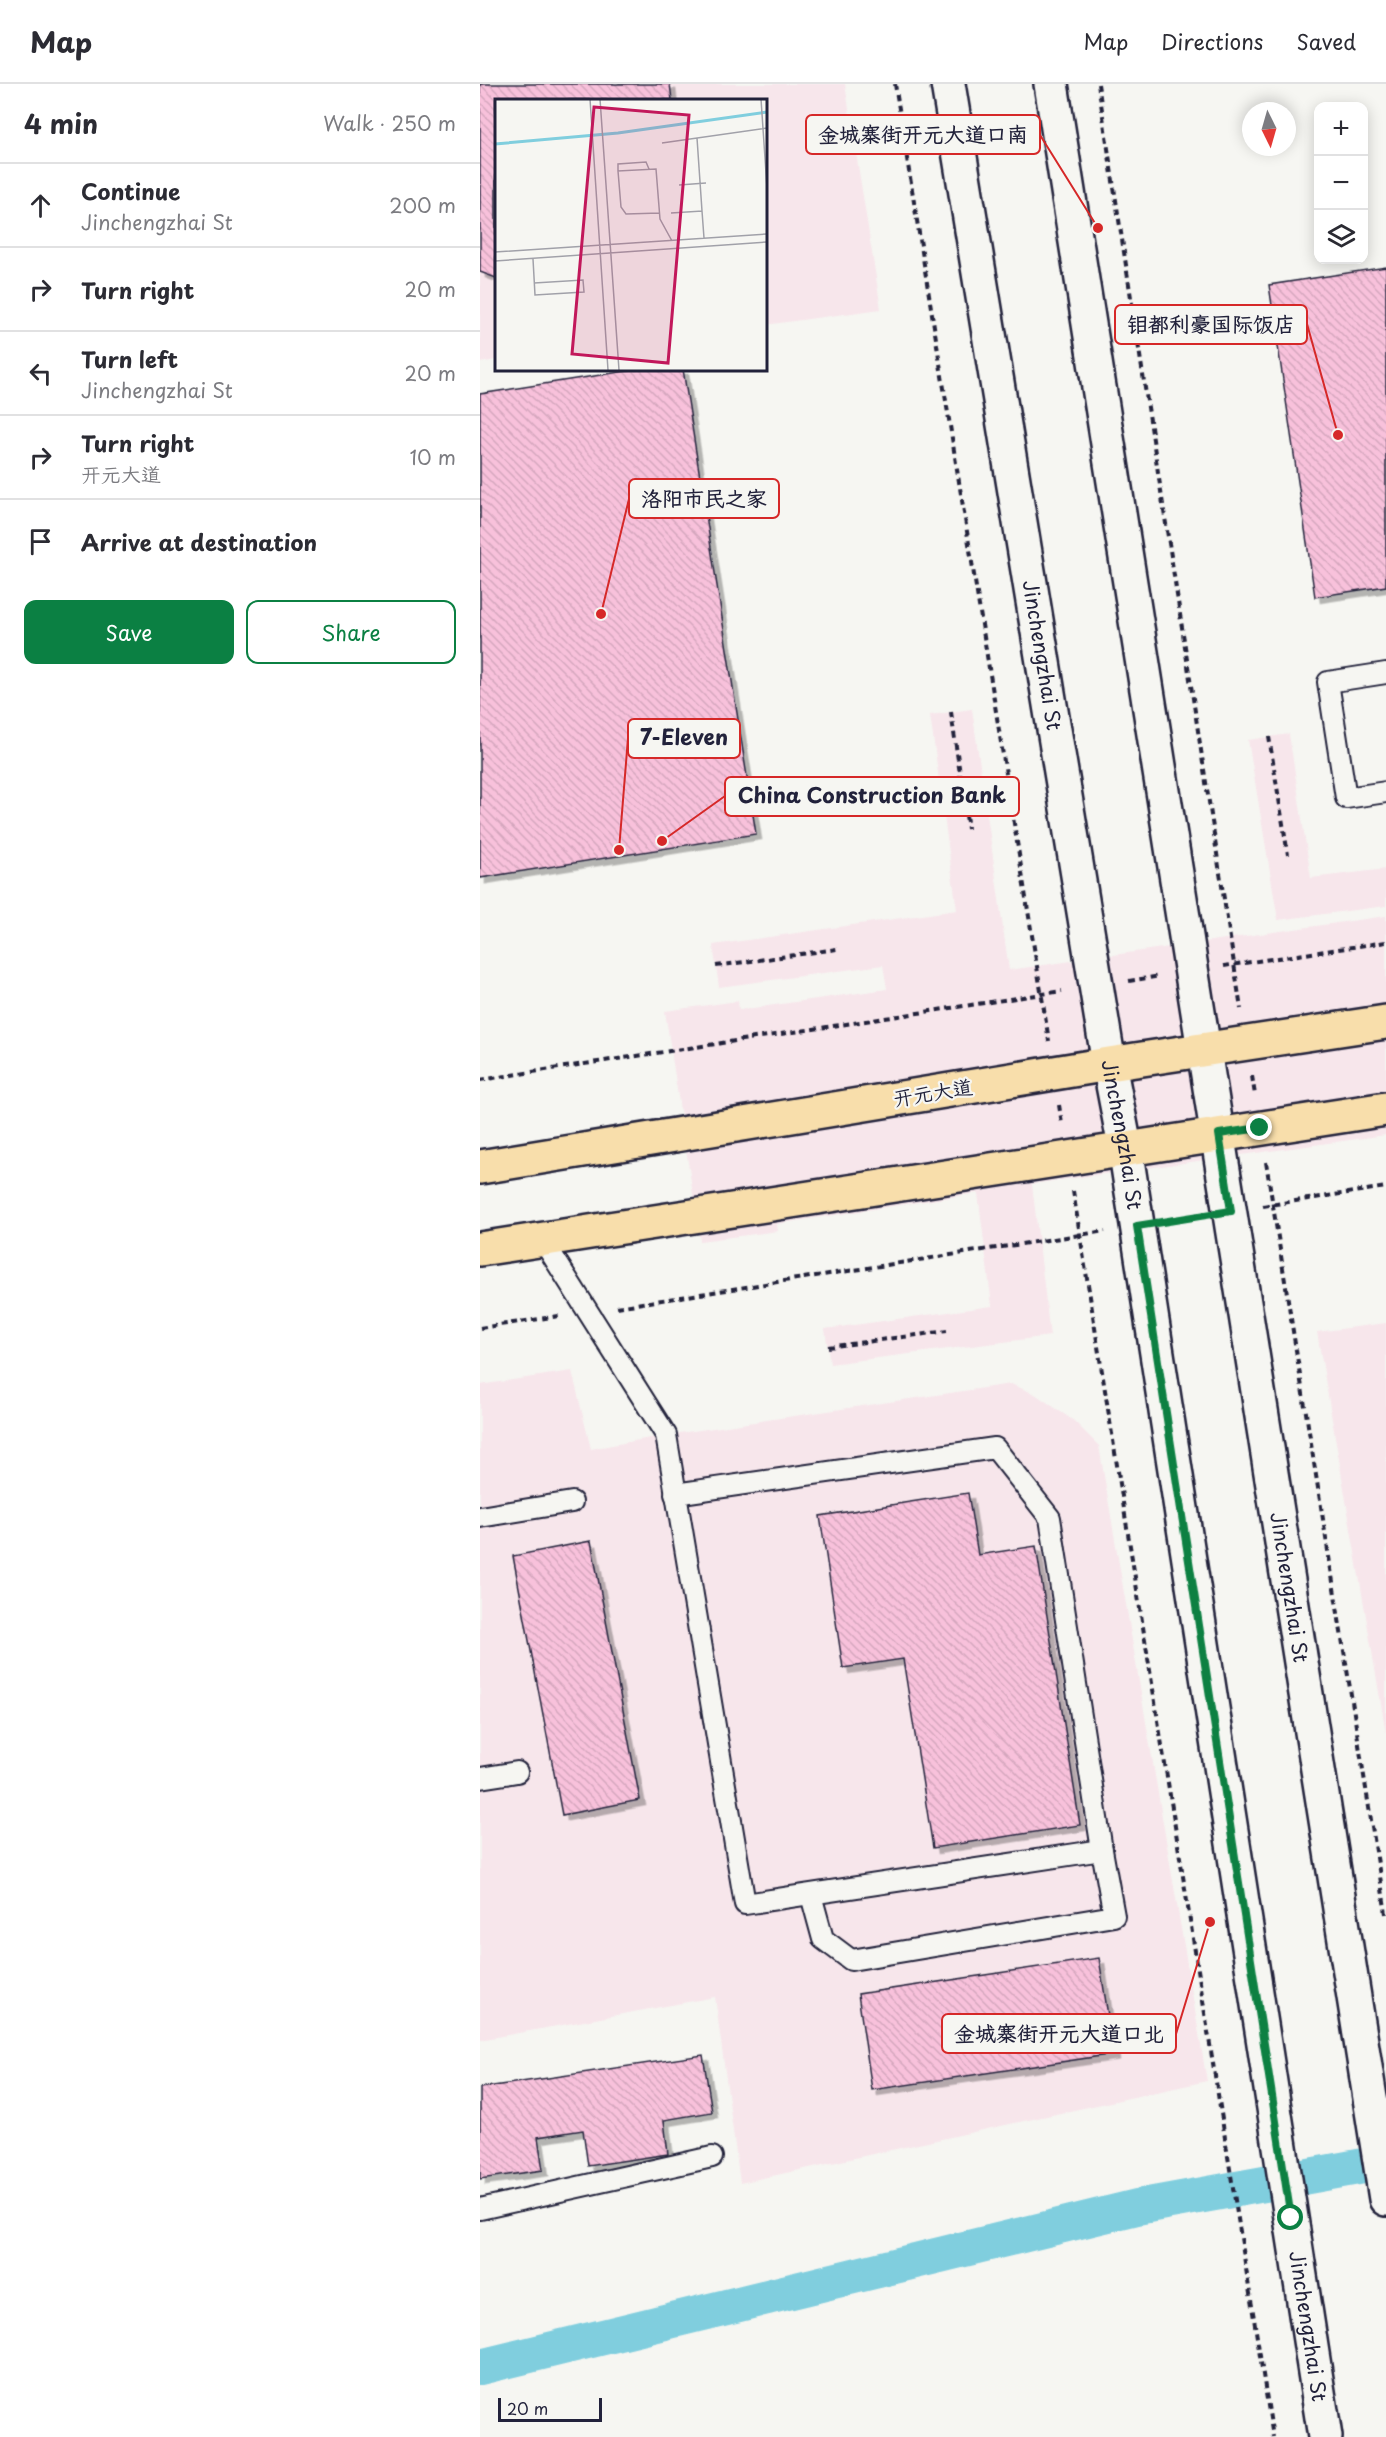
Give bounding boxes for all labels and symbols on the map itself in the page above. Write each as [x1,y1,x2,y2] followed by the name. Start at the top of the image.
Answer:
[495,99,766,370] inset map
[1242,102,1296,156] north arrow
[806,115,1040,154] callout: 金城寨街开元大道口南
[818,117,1028,149] text: 金城寨街开元大道口南
[1115,305,1307,344] callout: 钼都利豪国际饭店
[1127,307,1295,339] text: 钼都利豪国际饭店
[629,479,779,518] callout: 洛阳市民之家
[641,481,767,513] text: 洛阳市民之家
[1016,578,1070,733] street label: Jinchengzhai St
[628,719,740,758] callout: 7-Eleven
[640,720,728,752] text: 7-Eleven
[725,777,1019,816] callout: China Construction Bank
[738,778,1006,810] text: China Construction Bank
[1094,1057,1150,1212] street label: Jinchengzhai St
[891,1071,975,1113] street label: 开元大道
[1246,1114,1272,1140] route end
[1263,1510,1317,1664] street label: Jinchengzhai St
[942,2014,1176,2053] callout: 金城寨街开元大道口北
[954,2016,1164,2048] text: 金城寨街开元大道口北
[1277,2204,1303,2230] route start
[1282,2249,1335,2403] street label: Jinchengzhai St
[498,2395,602,2422] scale bar

